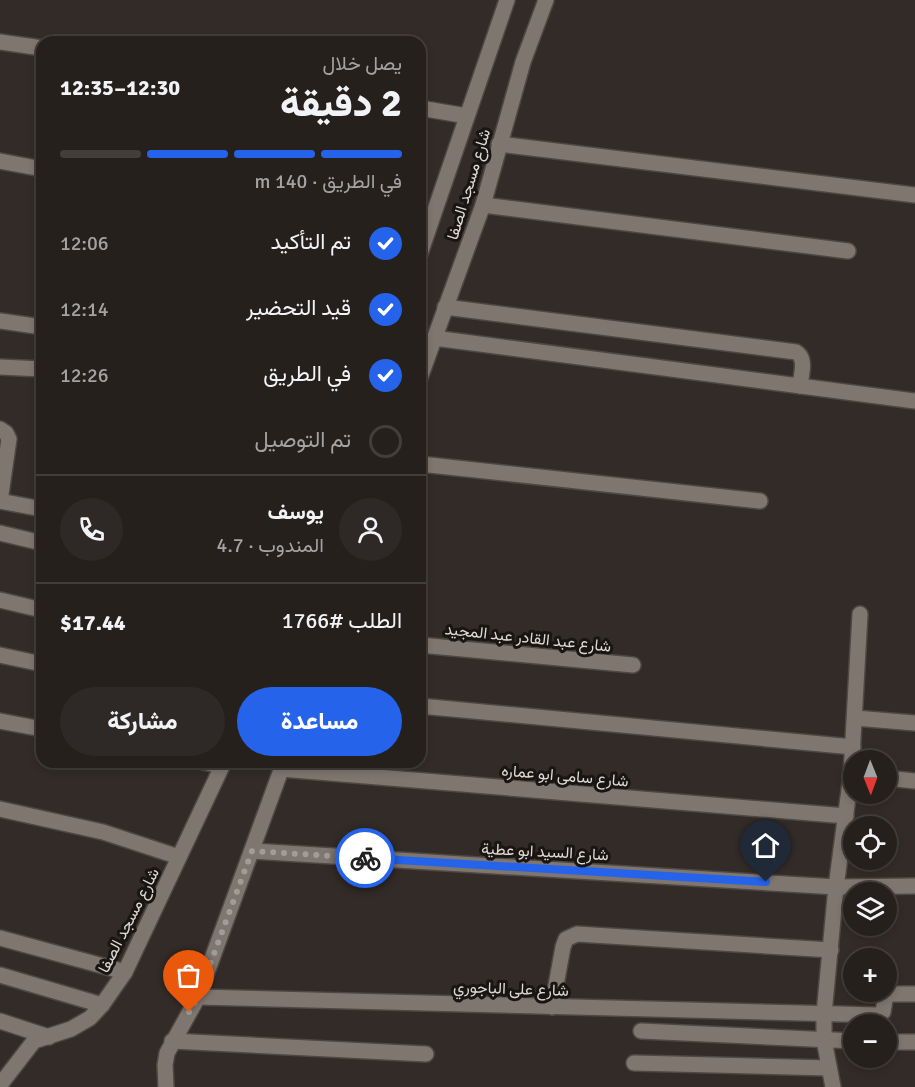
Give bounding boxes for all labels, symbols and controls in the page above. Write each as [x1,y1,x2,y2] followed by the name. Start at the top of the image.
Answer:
[323,51,402,76] text: يصل خلال
[60,74,180,101] text: 12:30–12:35
[280,79,402,127] text: 2 دقيقة
[443,126,496,242] street label: شارع مسجد الصفا
[255,169,402,194] text: في الطريق · 140 m
[369,227,402,260] icon: check
[270,228,351,255] text: تم التأكيد
[60,231,109,256] text: 12:06
[369,293,402,326] icon: check
[246,294,351,321] text: قيد التحضير
[60,297,109,322] text: 12:14
[369,359,402,392] icon: check
[263,360,351,387] text: في الطريق
[60,363,109,388] text: 12:26
[254,426,351,453] text: تم التوصيل
[60,498,123,561] button: phone
[268,498,324,525] text: يوسف
[339,498,402,561] button: person
[217,533,324,558] text: المندوب · 4.7
[282,607,402,634] text: الطلب #1766
[60,609,126,636] text: $17.44
[444,619,612,658] street label: شارع عبد القادر عبد المجيد
[60,687,225,756] button: مشاركة
[237,687,402,756] button: مساعدة
[843,750,897,804] north arrow
[843,750,897,1068] map controls
[500,760,629,793] street label: شارع سامى ابو عماره
[843,816,897,870] button: locate
[740,820,791,882] pin
[335,828,395,888] courier
[749,829,782,862] icon: home
[481,839,609,866] street label: شارع السيد ابو عطية
[349,842,382,875] icon: bike
[94,865,165,977] street label: شارع مسجد الصفا
[843,882,897,936] button: layers
[843,948,897,1002] button: +
[163,950,214,1012] pin
[172,959,205,992] icon: bag
[453,977,569,1004] street label: شارع على الباجوري
[843,1014,897,1068] button: −

